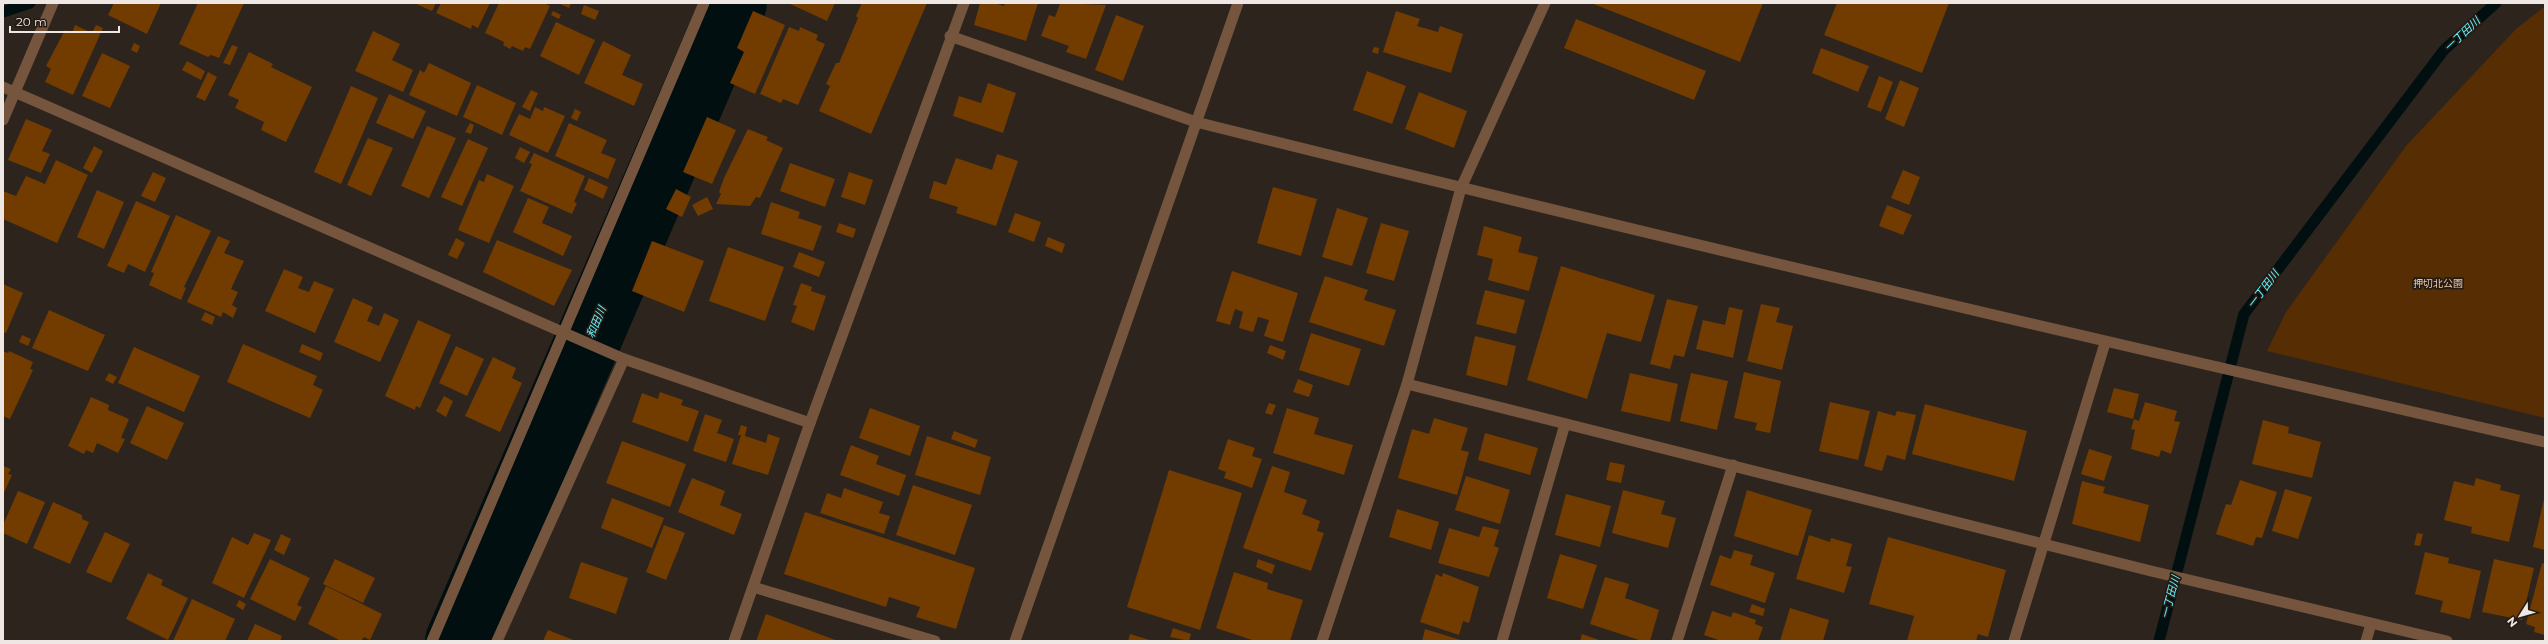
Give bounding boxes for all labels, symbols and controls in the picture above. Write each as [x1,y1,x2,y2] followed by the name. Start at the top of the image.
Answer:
[10,8,119,34] scale bar
[2441,13,2484,54] water label: 一丁田川
[16,14,47,29] text: 20 m
[2244,266,2282,311] water label: 一丁田川
[2413,277,2463,290] park label: 押切北公園
[583,303,609,340] water label: 和田川
[2158,573,2183,620] water label: 一丁田川
[2500,596,2540,636] north arrow
[2504,614,2520,630] text: N

